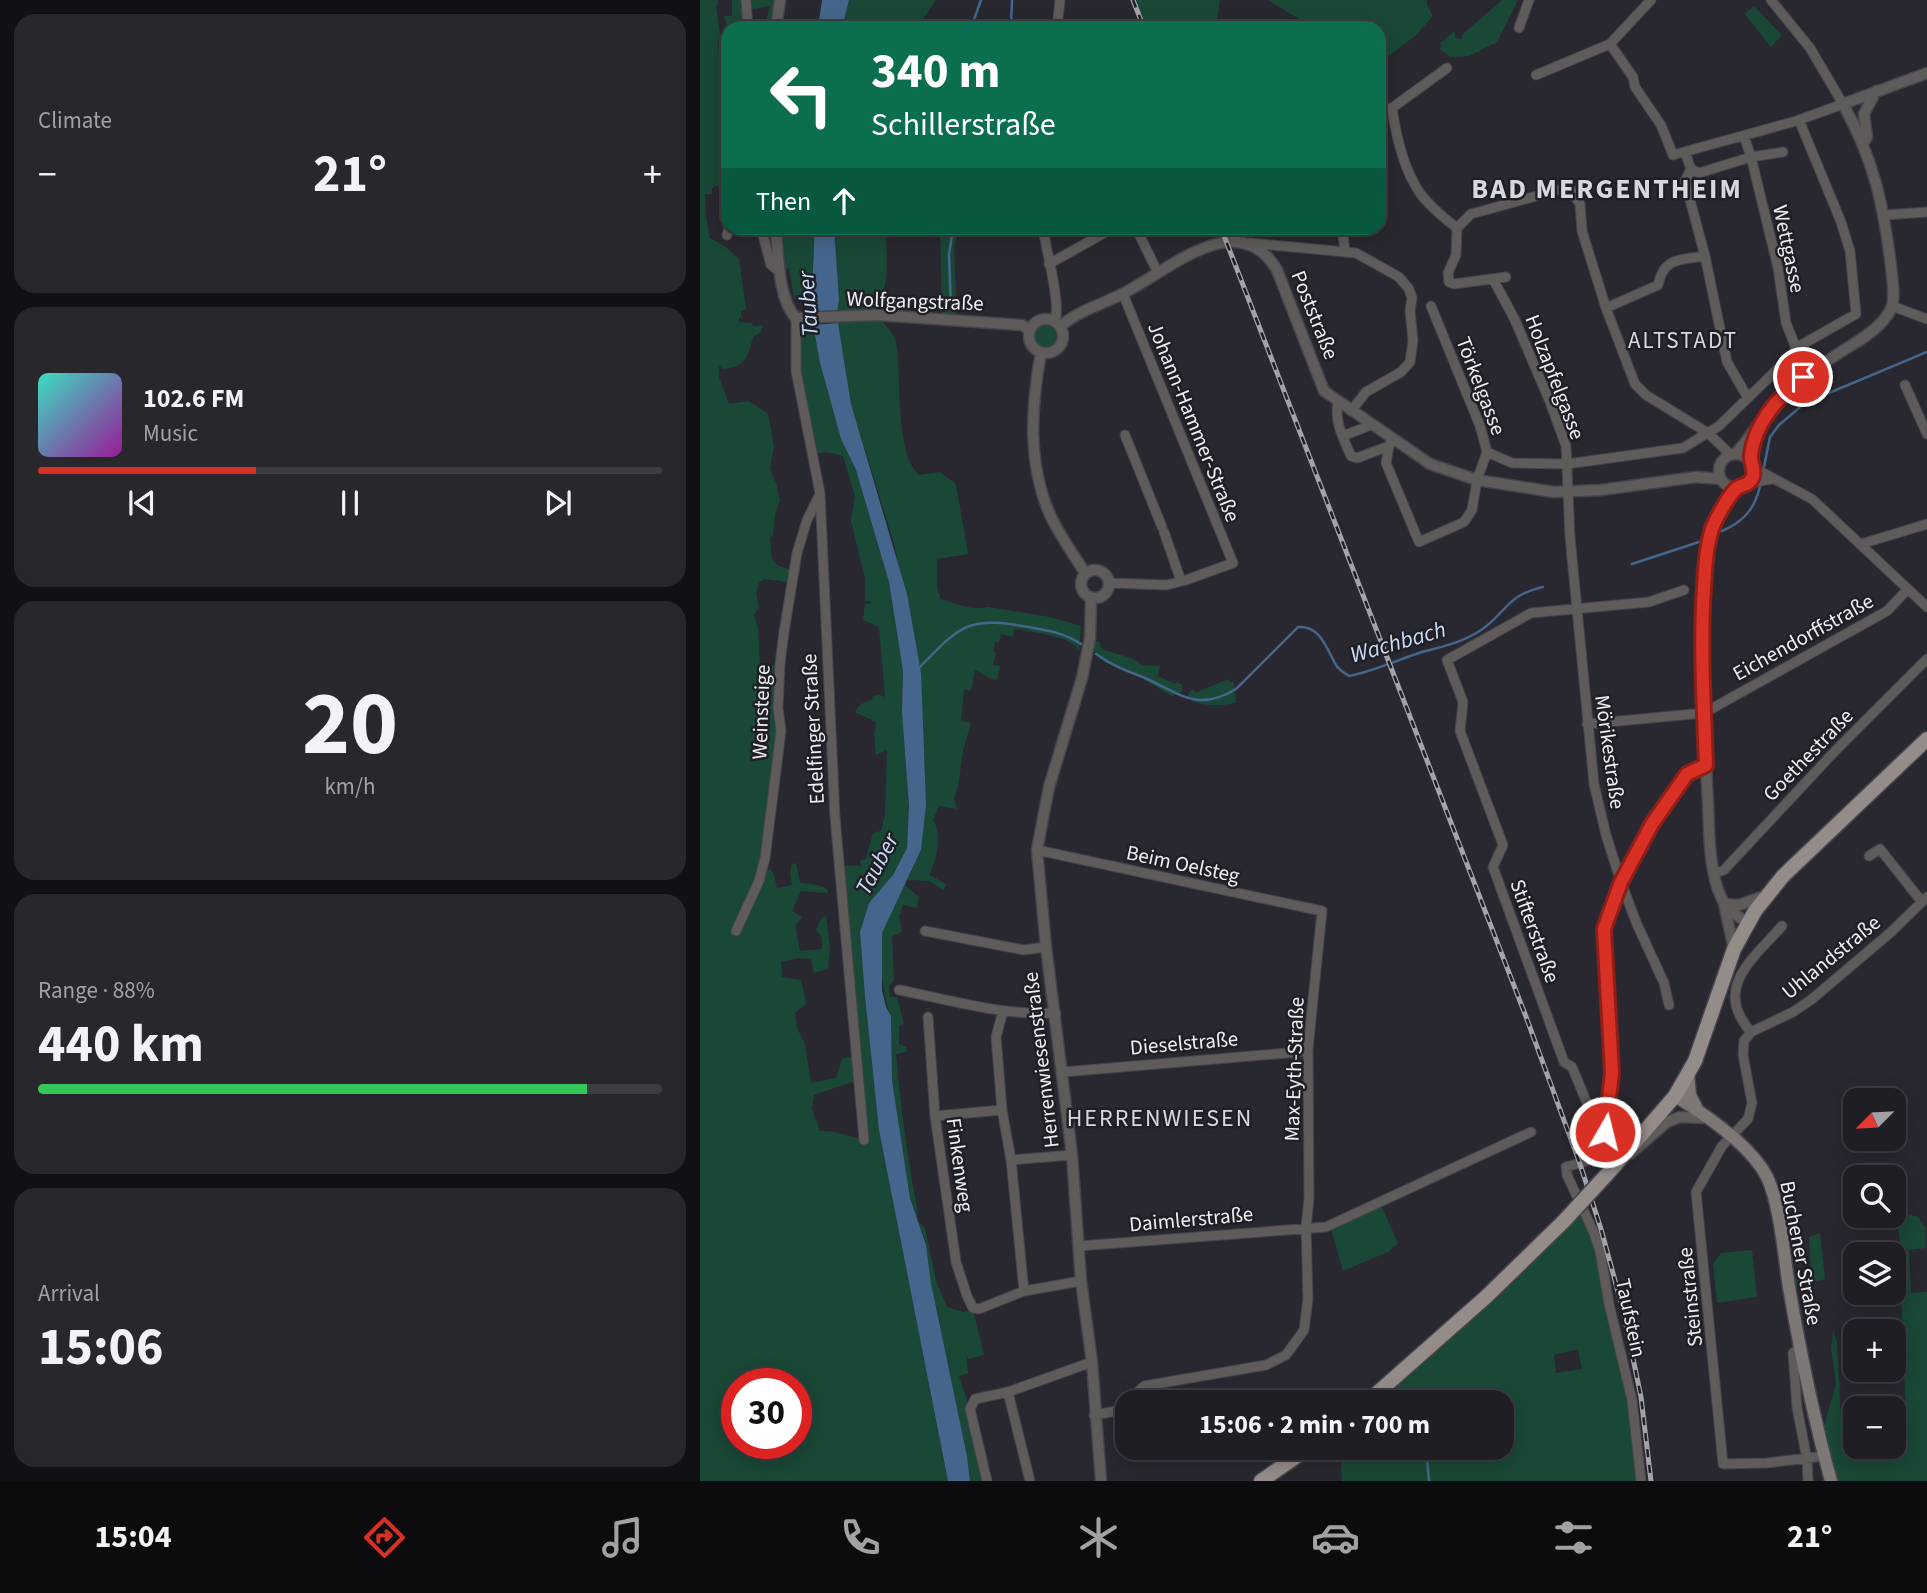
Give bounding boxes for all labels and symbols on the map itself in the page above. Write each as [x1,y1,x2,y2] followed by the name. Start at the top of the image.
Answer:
[1471,169,1743,209] district label: BAD MERGENTHEIM
[1765,202,1813,296] street label: Wettgasse
[1284,266,1346,364] street label: Poststraße
[789,269,827,338] water label: Tauber
[846,284,984,318] street label: Wolfgangstraße
[1517,310,1593,444] street label: Holzapfelgasse
[1140,318,1248,526] street label: Johann-Hammer-Straße
[1628,324,1738,357] district label: ALTSTADT
[1449,332,1513,440] street label: Törkelgasse
[1773,347,1833,407] pin
[1727,586,1879,688] street label: Eichendorffstraße
[1346,613,1450,671] water label: Wachbach
[794,653,832,805] street label: Edelfinger Straße
[744,664,778,760] street label: Weinsteige
[1587,693,1633,811] street label: Mörikestraße
[1756,702,1860,808] street label: Goethestraße
[847,826,908,901] water label: Tauber
[1124,837,1243,891] street label: Beim Oelsteg
[1502,875,1568,987] street label: Stifterstraße
[1775,908,1887,1006] street label: Uhlandstraße
[1015,970,1067,1150] street label: Herrenwiesenstraße
[1276,996,1312,1142] street label: Max-Eyth-Straße
[1129,1023,1239,1063] street label: Dieselstraße
[1843,1088,1906,1152] north arrow
[1568,1095,1642,1169] position arrow
[1067,1101,1253,1136] district label: HERRENWIESEN
[939,1116,982,1214] street label: Finkenweg
[1772,1178,1830,1328] street label: Buchener Straße
[1128,1199,1254,1239] street label: Daimlerstraße
[1670,1246,1710,1348] street label: Steinstraße
[1608,1276,1654,1360] street label: Taufstein
[721,1368,812,1459] speed limit sign: 30

